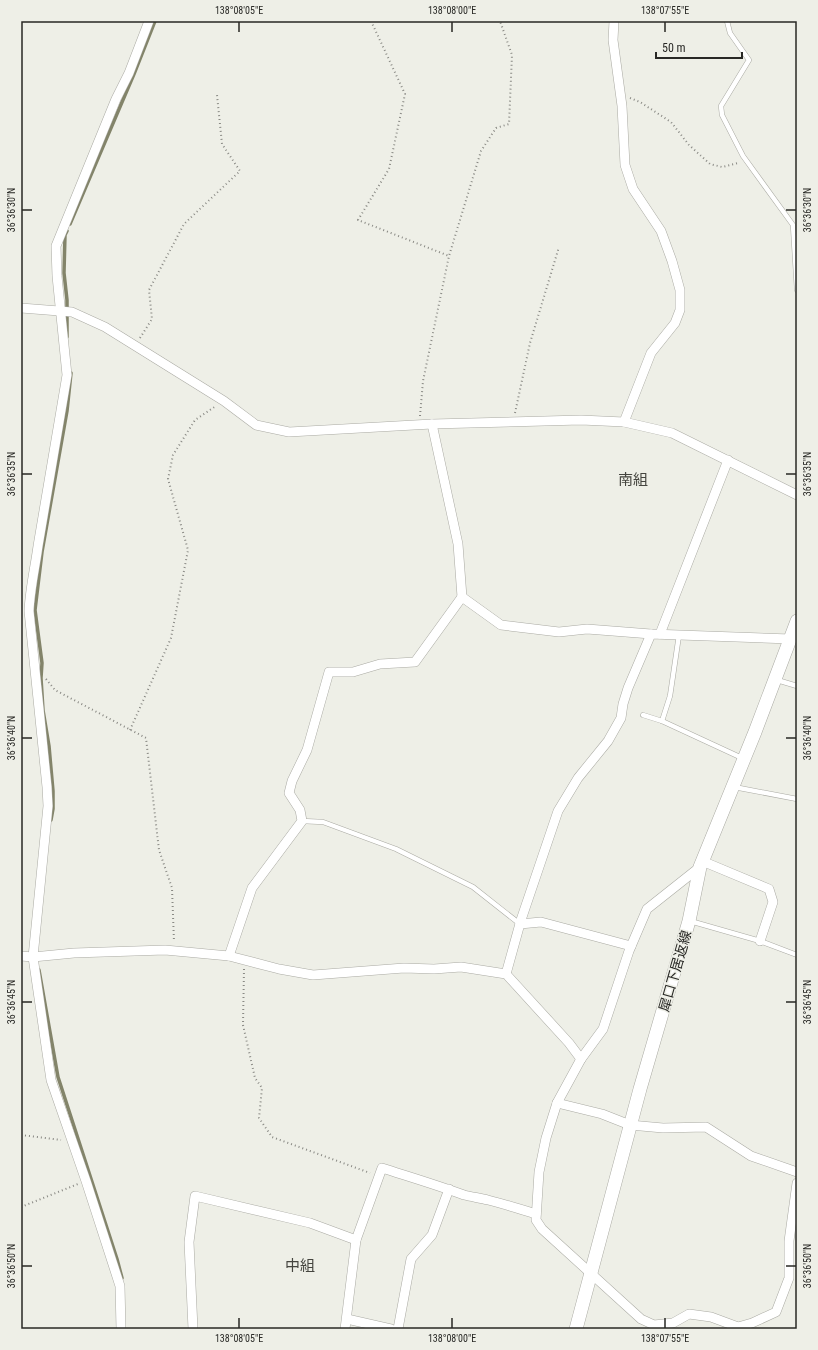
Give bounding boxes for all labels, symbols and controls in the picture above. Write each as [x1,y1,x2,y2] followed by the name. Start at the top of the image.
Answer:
[215,5,263,16] text: 138°08'05"E
[428,5,476,16] text: 138°08'00"E
[641,5,689,16] text: 138°07'55"E
[656,34,742,60] scale bar
[662,41,686,55] text: 50 m
[6,188,17,232] text: 36°36'30"N
[802,188,813,232] text: 36°36'30"N
[6,452,17,496] text: 36°36'35"N
[802,452,813,496] text: 36°36'35"N
[618,471,648,489] district label: 南組
[6,716,17,760] text: 36°36'40"N
[802,716,813,760] text: 36°36'40"N
[656,928,694,1014] street label: 犀口下居返線
[6,980,17,1024] text: 36°36'45"N
[802,980,813,1024] text: 36°36'45"N
[6,1244,17,1288] text: 36°36'50"N
[802,1244,813,1288] text: 36°36'50"N
[285,1257,315,1275] district label: 中組
[215,1333,263,1344] text: 138°08'05"E
[428,1333,476,1344] text: 138°08'00"E
[641,1333,689,1344] text: 138°07'55"E

